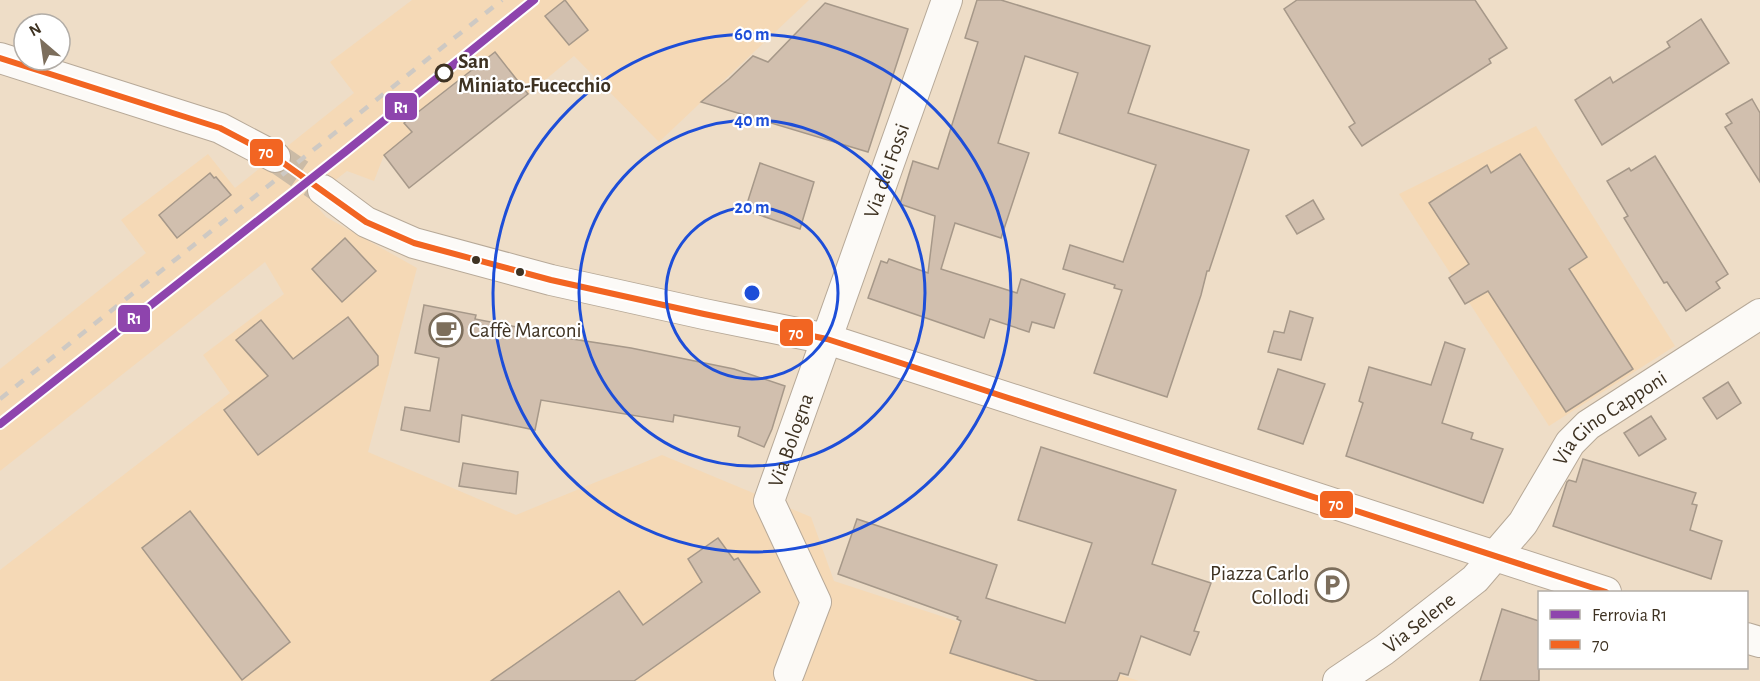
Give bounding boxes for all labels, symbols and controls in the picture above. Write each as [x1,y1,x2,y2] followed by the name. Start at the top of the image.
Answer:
[12,12,72,72] north arrow
[26,20,44,39] text: N
[734,26,770,44] text: 60 m
[458,51,611,96] place label: San Miniato-Fucecchio
[435,64,453,82] marker: San Miniato-Fucecchio
[384,92,418,121] line badge: R1
[393,100,409,116] text: R1
[734,112,770,130] text: 40 m
[860,121,913,221] street label: Via dei Fossi
[249,138,284,167] line badge: 70
[258,145,274,161] text: 70
[734,199,770,217] text: 20 m
[470,254,482,266] unlabelled marker
[514,266,526,278] unlabelled marker
[742,283,762,303] centre of rings
[117,304,151,333] line badge: R1
[126,311,142,327] text: R1
[428,312,464,348] cafe icon: Caffè Marconi
[779,318,814,347] line badge: 70
[469,320,582,341] place label: Caffè Marconi
[788,326,804,342] text: 70
[1549,367,1670,469] street label: Via Gino Capponi
[764,390,817,490] street label: Via Bologna
[1319,490,1354,519] line badge: 70
[1328,497,1344,513] text: 70
[1210,563,1309,608] place label: Piazza Carlo Collodi
[1314,567,1350,603] parking icon: Piazza Carlo Collodi
[1379,588,1459,657] street label: Via Selene
[1538,591,1748,669] legend
[1592,607,1667,625] text: Ferrovia R1
[1592,637,1609,655] text: 70

